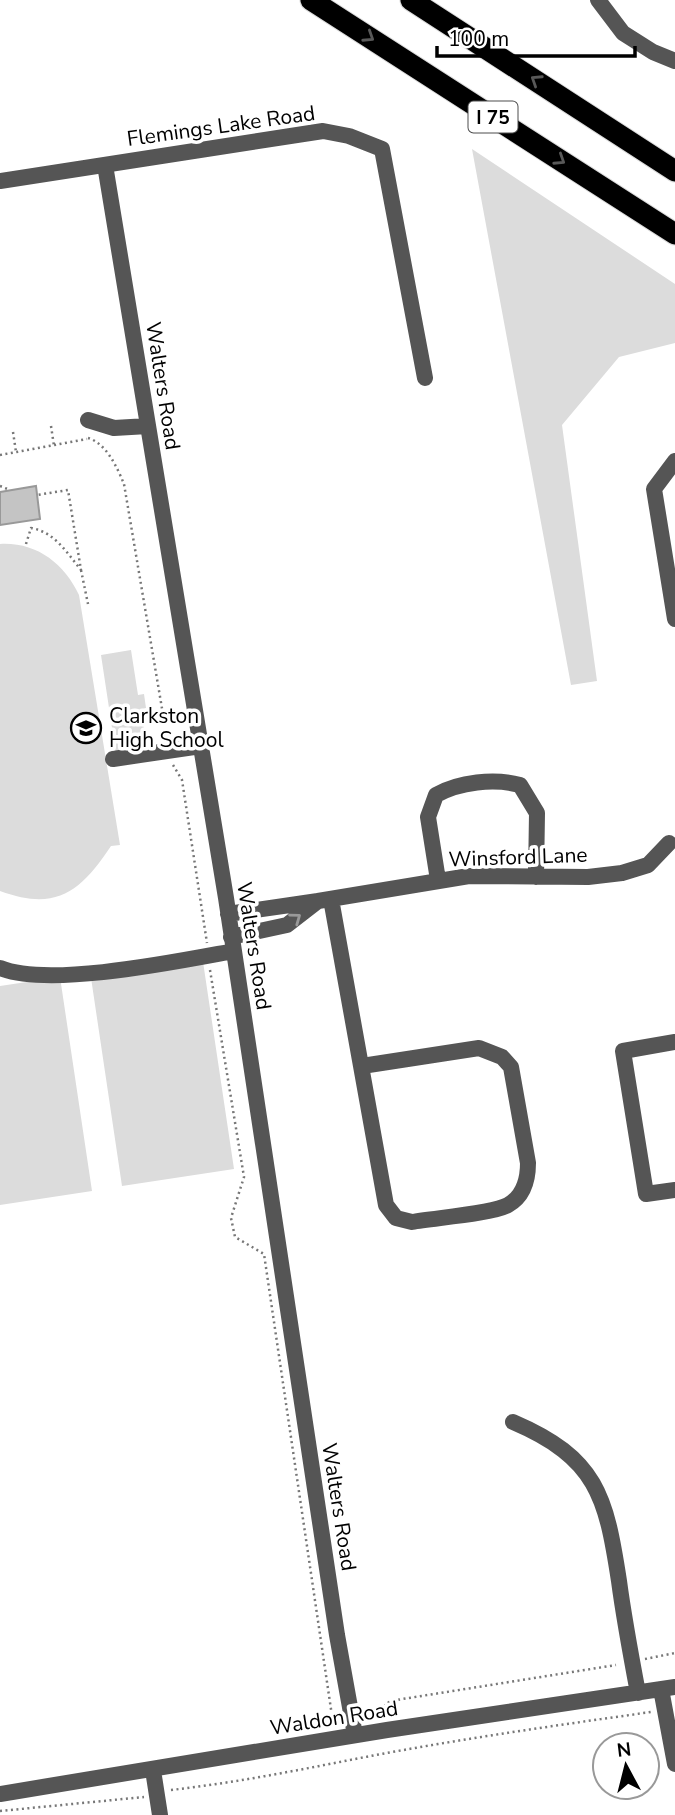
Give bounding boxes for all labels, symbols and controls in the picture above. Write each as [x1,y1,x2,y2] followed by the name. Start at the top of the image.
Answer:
[437,14,635,58] scale bar
[448,25,509,53] text: 100 m
[361,28,374,41] one-way arrow
[531,76,544,89] one-way arrow
[125,99,317,153] street label: Flemings Lake Road
[468,102,518,132] road number: I 75
[552,152,565,164] one-way arrow
[139,320,187,452] street label: Walters Road
[109,702,224,754] place label: Clarkston High School
[69,711,103,745] school or university icon: Clarkston High School
[448,841,588,873] street label: Winsford Lane
[230,880,278,1012] street label: Walters Road
[288,914,301,926] one-way arrow
[315,1441,363,1573] street label: Walters Road
[268,1694,400,1742] street label: Waldon Road
[591,1731,661,1801] north arrow
[615,1736,633,1764] text: N

